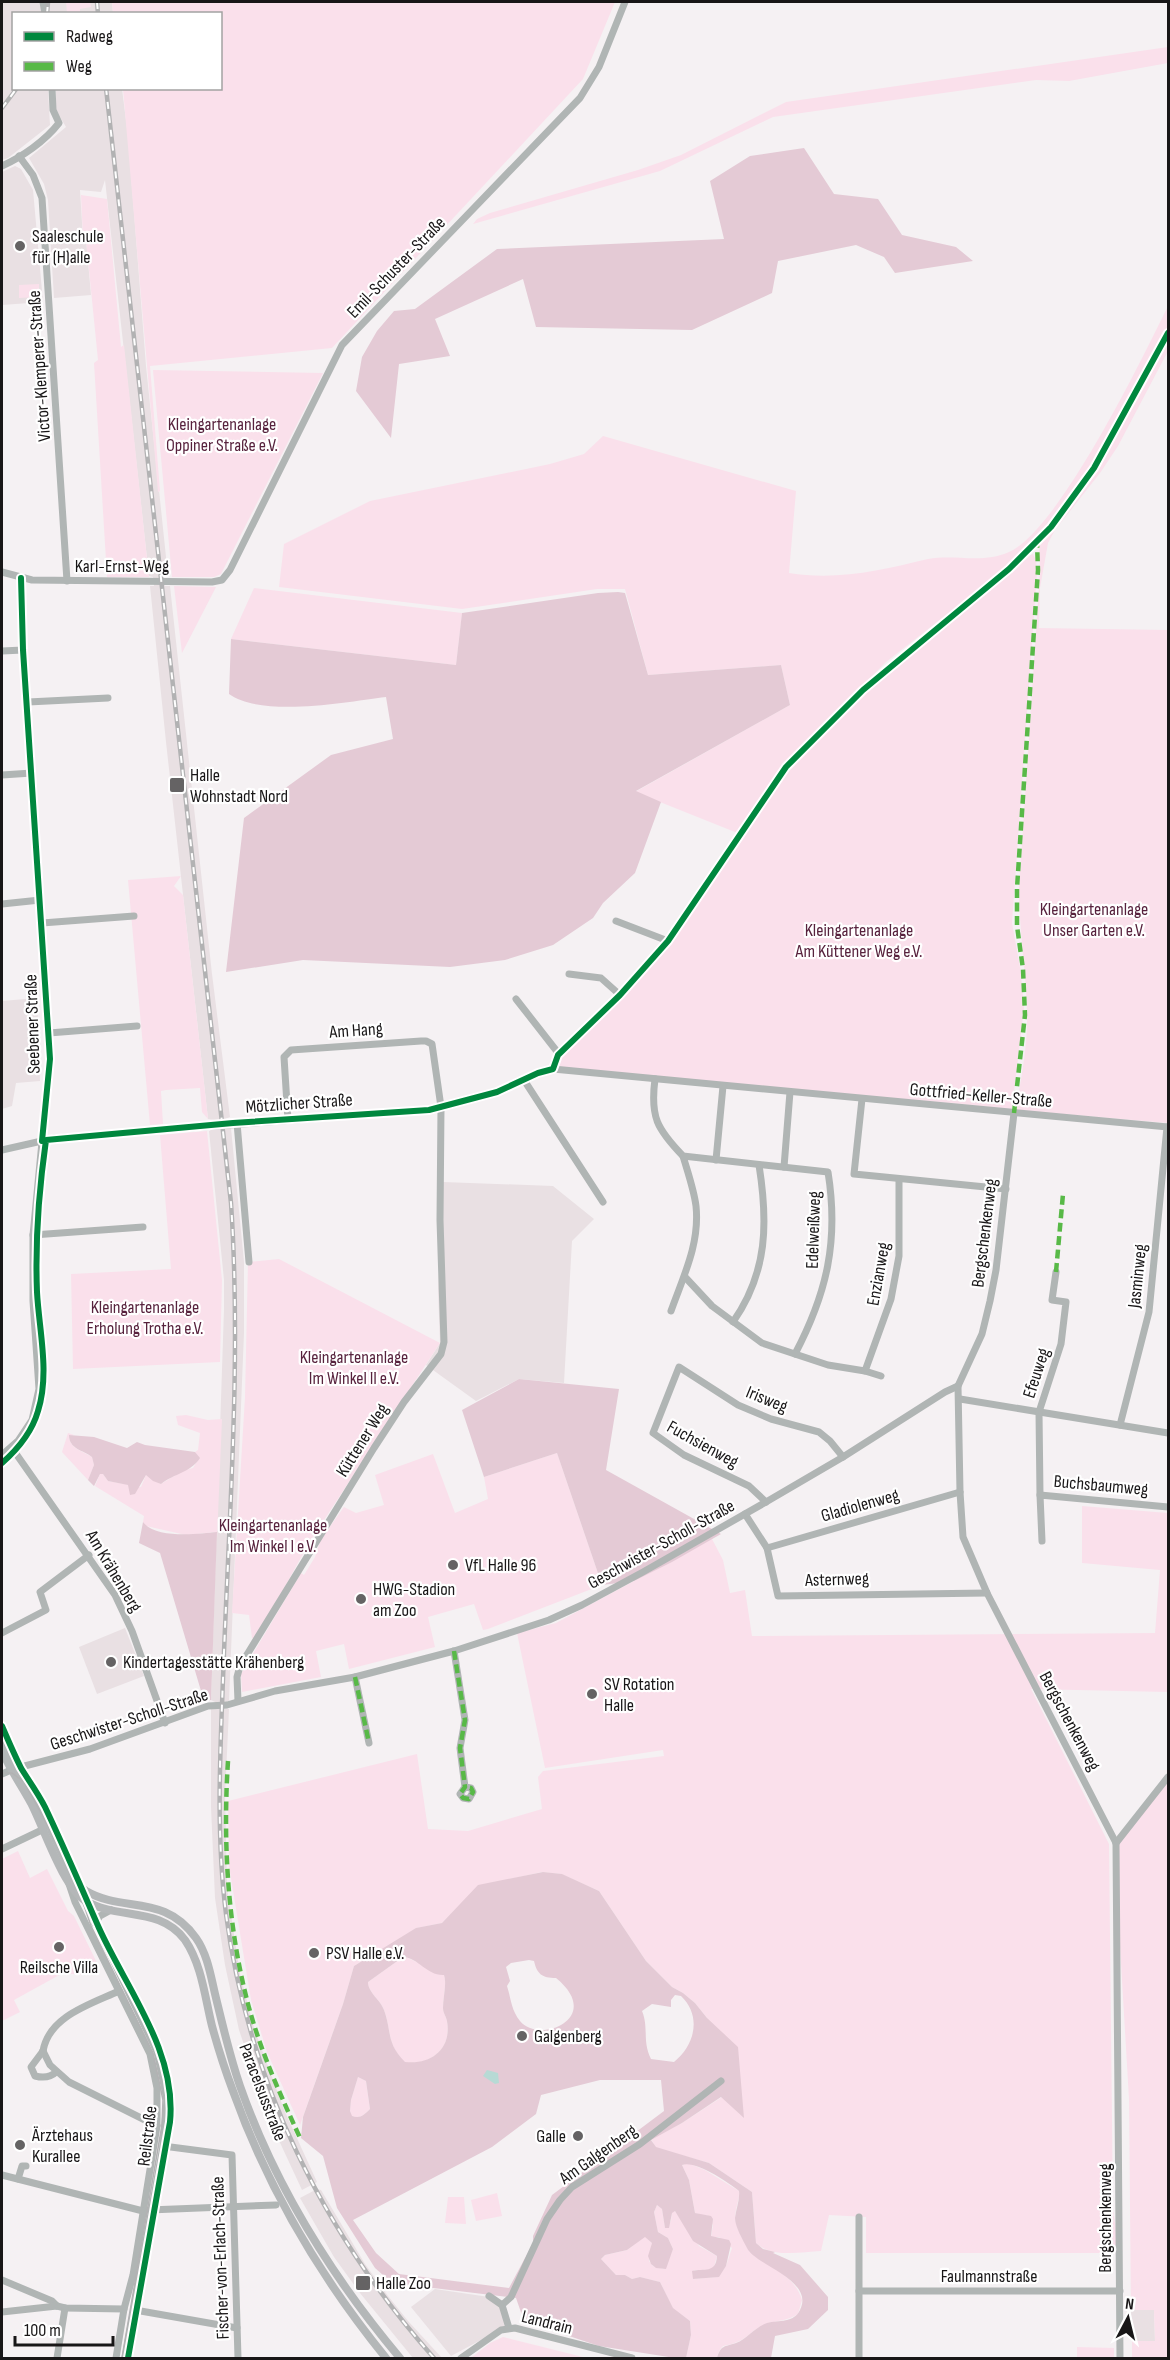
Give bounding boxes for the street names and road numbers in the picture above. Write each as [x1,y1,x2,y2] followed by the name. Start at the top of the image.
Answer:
[343,212,450,322] street label: Emil-Schuster-Straße
[24,290,55,442] street label: Victor-Klemperer-Straße
[75,556,169,577] street label: Karl-Ernst-Weg
[20,974,45,1074] street label: Seebener Straße
[328,1018,383,1043] street label: Am Hang
[909,1079,1053,1112] street label: Gottfried-Keller-Straße
[245,1089,353,1118] street label: Mötzlicher Straße
[967,1177,1002,1289] street label: Bergschenkenweg
[802,1191,825,1269] street label: Edelweißweg
[863,1241,894,1307] street label: Enzianweg
[1124,1243,1151,1310] street label: Jasminweg
[1019,1345,1054,1401] street label: Efeuweg
[743,1382,791,1417] street label: Irisweg
[332,1400,393,1481] street label: Küttener Weg
[663,1416,742,1473] street label: Fuchsienweg
[1053,1471,1149,1500] street label: Buchsbaumweg
[819,1484,902,1527] street label: Gladiolenweg
[584,1495,738,1594] street label: Geschwister-Scholl-Straße
[80,1526,146,1616] street label: Am Krähenberg
[804,1568,869,1591] street label: Asternweg
[1035,1668,1105,1774] street label: Bergschenkenweg
[48,1684,211,1755] street label: Geschwister-Scholl-Straße
[234,2041,291,2144] street label: Paracelsusstraße
[133,2105,162,2167] street label: Reilstraße
[554,2120,641,2189] street label: Am Galgenberg
[1095,2163,1116,2273] street label: Bergschenkenweg
[207,2176,234,2340] street label: Fischer-von-Erlach-Straße
[941,2266,1037,2287] street label: Faulmannstraße
[519,2306,574,2339] street label: Landrain

